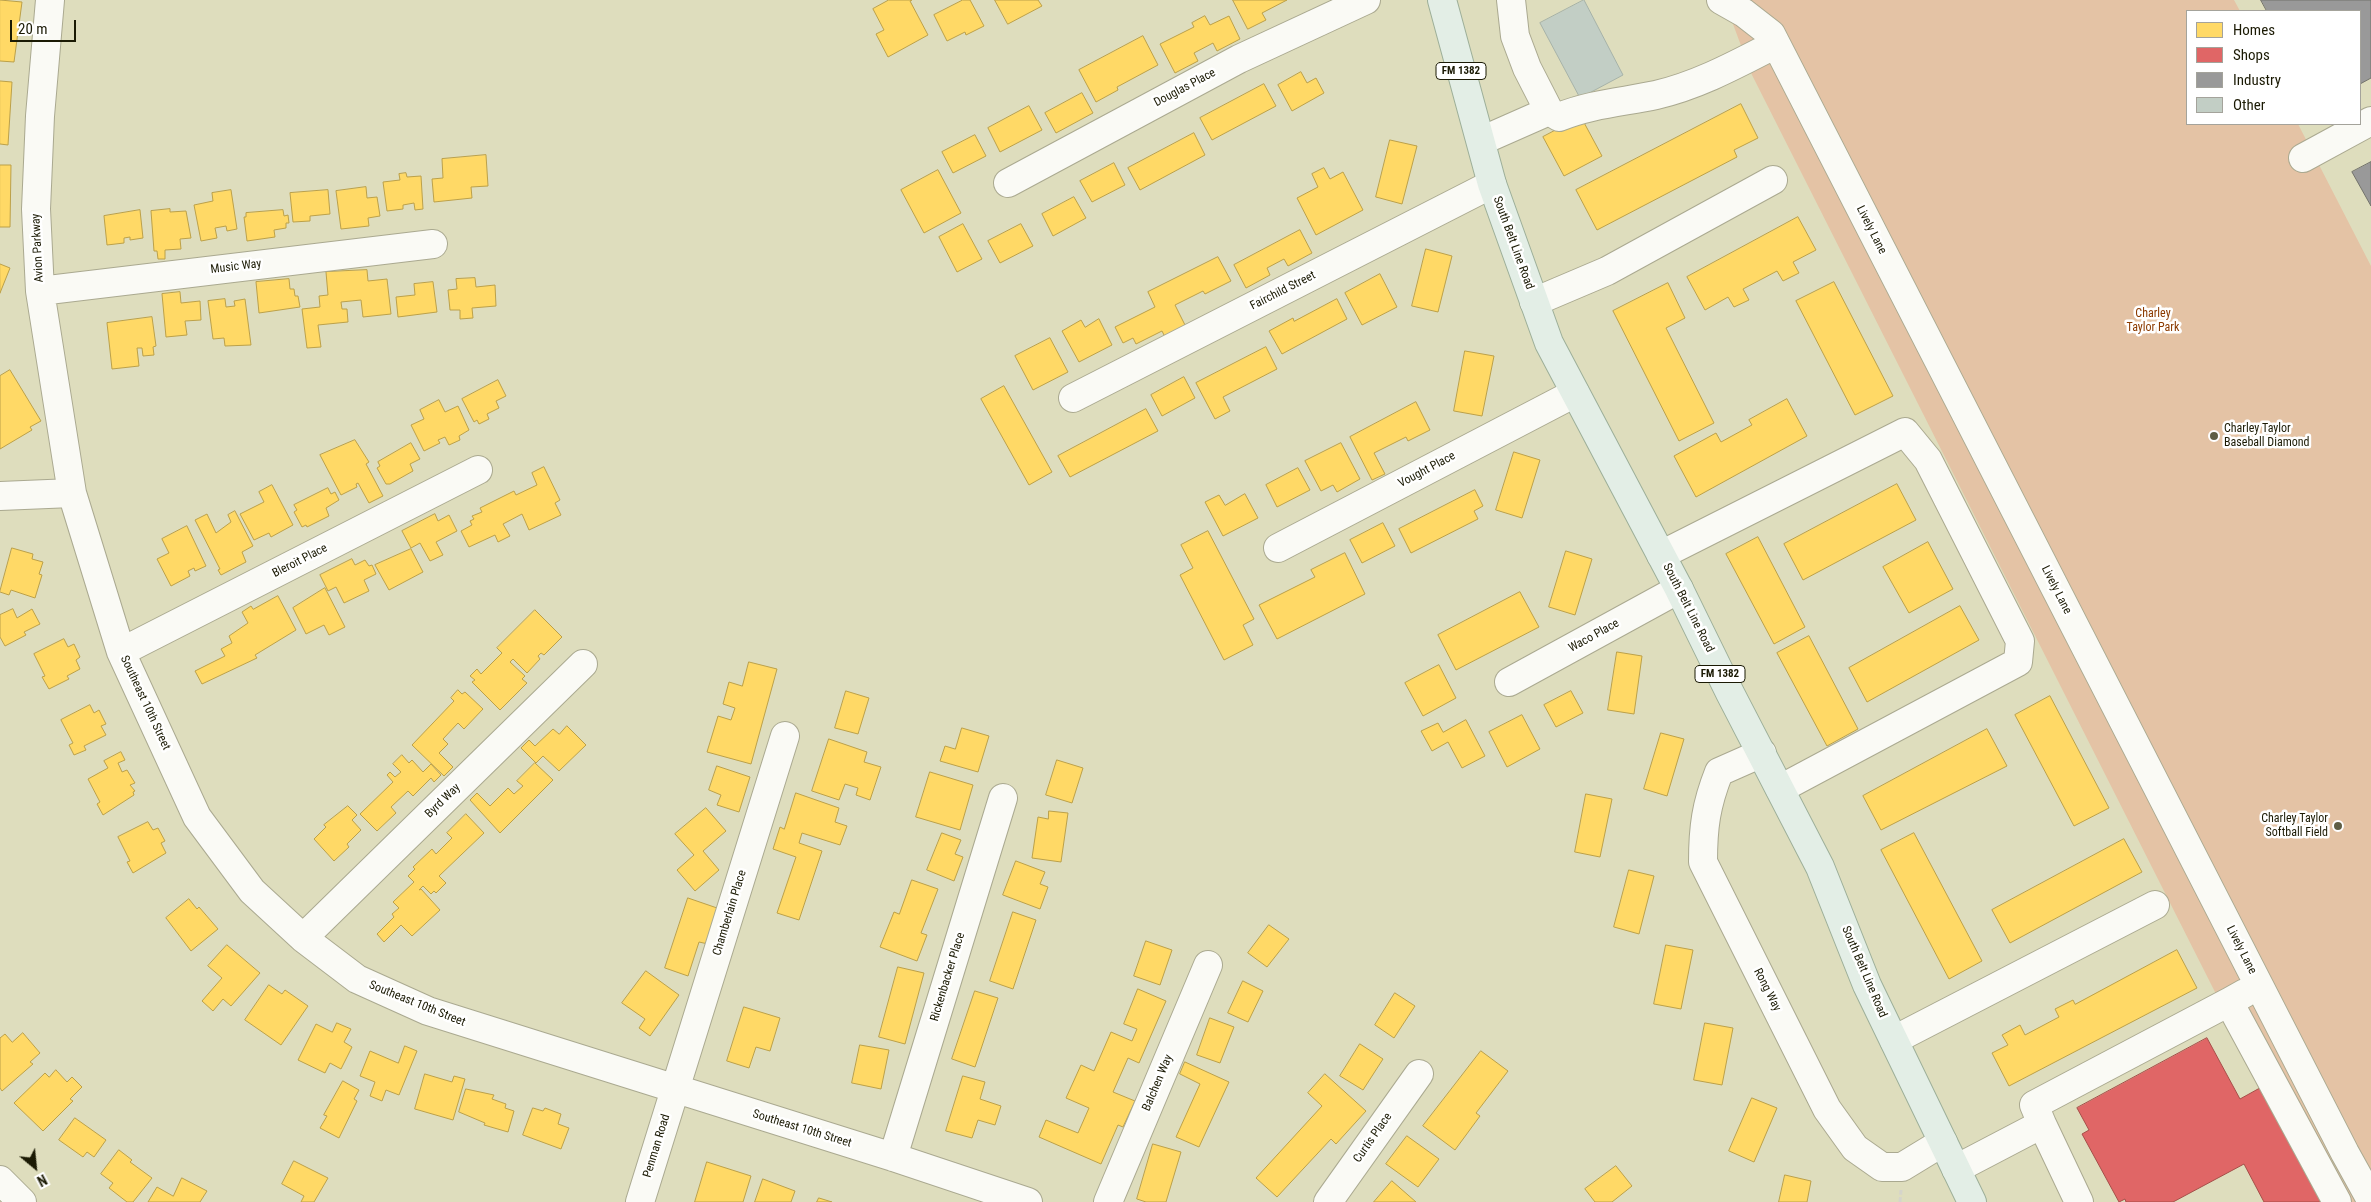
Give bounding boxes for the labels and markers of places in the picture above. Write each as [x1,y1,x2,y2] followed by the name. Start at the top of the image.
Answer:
[2224,422,2310,450] place label: Charley Taylor Baseball Diamond
[2208,430,2220,442] marker: Charley Taylor Baseball Diamond
[2261,812,2328,840] place label: Charley Taylor Softball Field
[2332,820,2344,832] marker: Charley Taylor Softball Field

